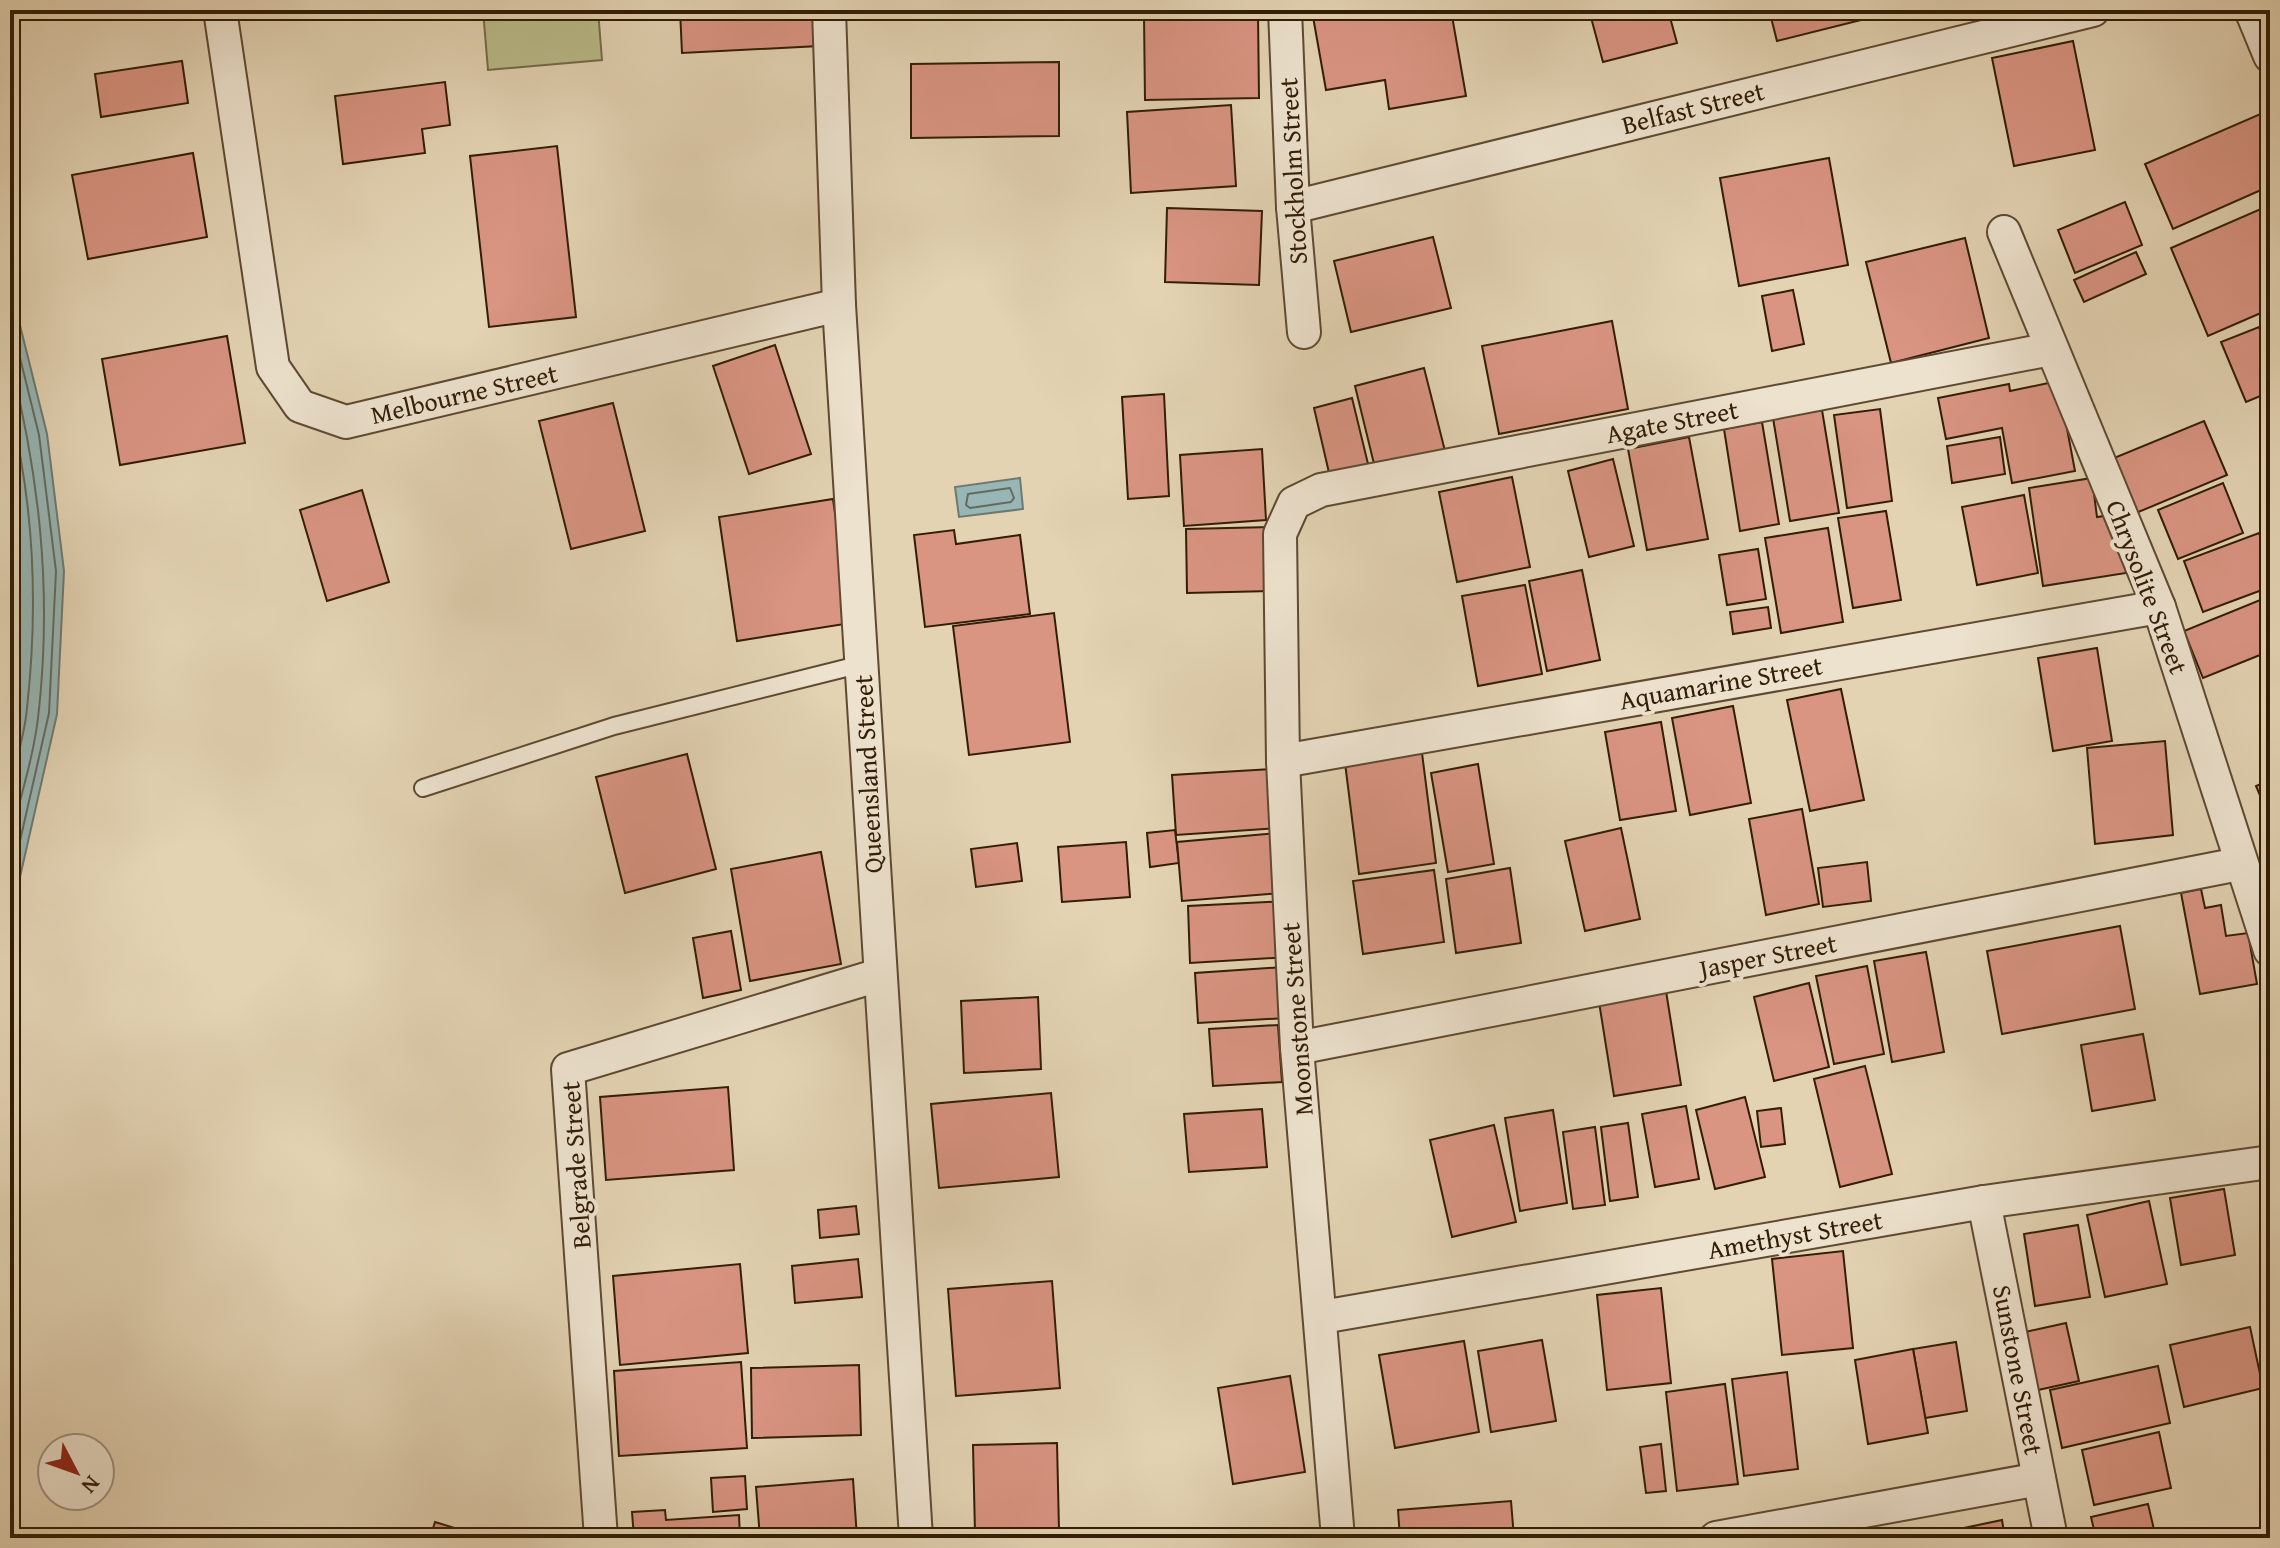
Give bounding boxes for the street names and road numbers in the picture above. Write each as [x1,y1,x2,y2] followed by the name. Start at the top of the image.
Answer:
[1617,71,1768,144] street label: Belfast Street
[1268,76,1317,266] street label: Stockholm Street
[367,353,561,434] street label: Melbourne Street
[1602,390,1741,453] street label: Agate Street
[2096,494,2199,679] street label: Chrysolite Street
[1616,645,1826,720] street label: Aquamarine Street
[843,674,892,874] street label: Queensland Street
[1270,921,1323,1117] street label: Moonstone Street
[1693,923,1840,989] street label: Jasper Street
[550,1080,601,1250] street label: Belgrade Street
[1704,1200,1885,1269] street label: Amethyst Street
[1983,1282,2054,1458] street label: Sunstone Street

